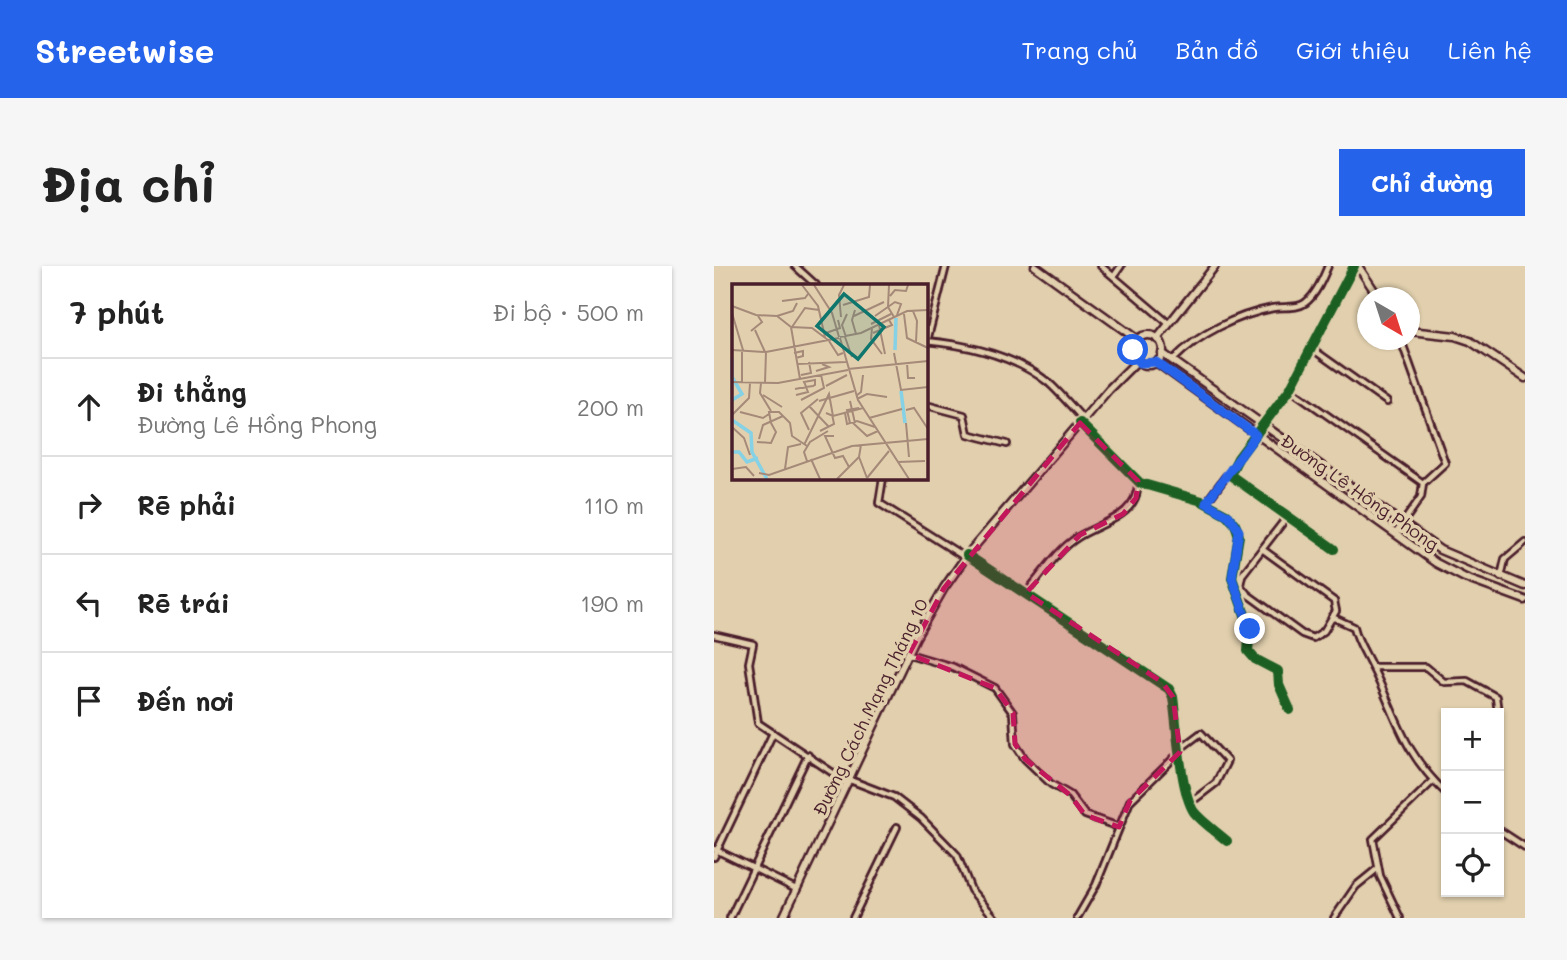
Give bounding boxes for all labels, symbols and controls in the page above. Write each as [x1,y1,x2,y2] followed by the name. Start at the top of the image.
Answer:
[35,28,214,71] text: Streetwise
[1022,34,1138,65] text: Trang chủ
[1176,34,1258,65] text: Bản đồ
[1296,34,1410,65] text: Giới thiệu
[1448,34,1532,65] text: Liên hệ
[1339,149,1525,216] button: Chỉ đường
[42,151,216,214] text: Địa chỉ
[732,284,928,480] inset map
[1357,287,1420,350] north arrow
[70,292,164,332] text: 7 phút
[492,297,644,327] text: Đi bộ · 500 m
[1117,334,1148,365] route start
[137,375,247,409] text: Đi thẳng
[70,388,108,426] icon: ahead
[577,392,644,422] text: 200 m
[137,409,377,439] text: Đường Lê Hồng Phong
[1276,428,1444,556] street label: Đường Lê Hồng Phong
[70,486,108,524] icon: right
[137,488,236,522] text: Rẽ phải
[584,490,644,520] text: 110 m
[70,584,108,622] icon: left
[137,586,230,620] text: Rẽ trái
[580,588,644,618] text: 190 m
[807,594,933,820] street label: Đường Cách Mạng Tháng 10
[1234,613,1265,644] route end
[70,682,108,720] icon: arrive
[137,684,235,718] text: Đến nơi
[1441,708,1504,897] map controls
[1441,708,1504,771] button: +
[1441,771,1504,834] button: −
[1441,834,1504,897] button: locate

